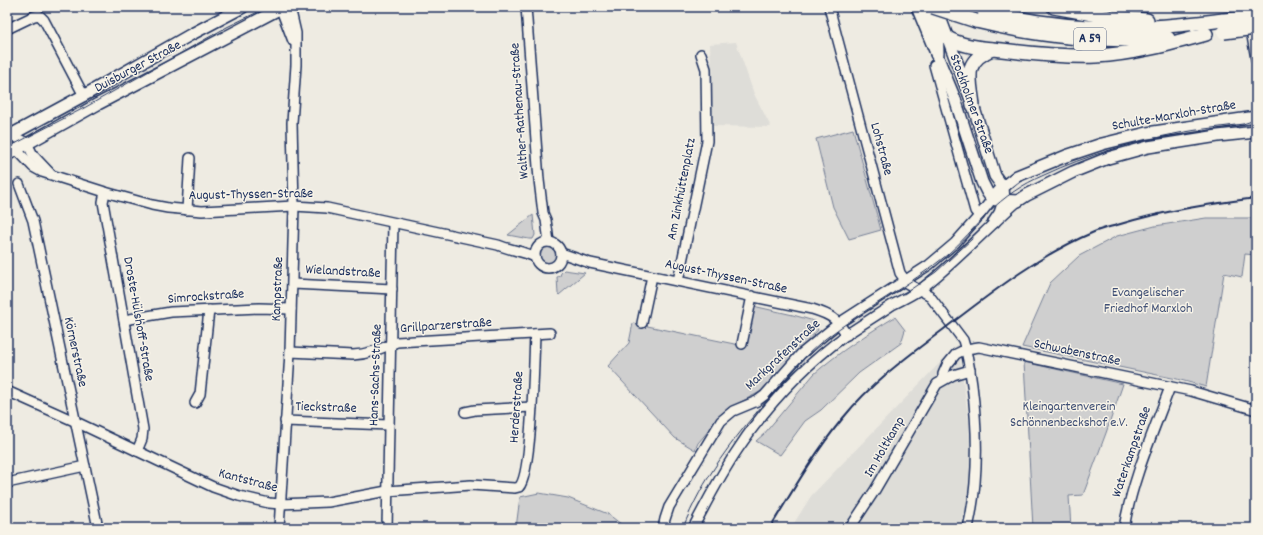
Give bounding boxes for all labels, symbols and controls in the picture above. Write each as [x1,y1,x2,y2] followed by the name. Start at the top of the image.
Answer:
[1074,28,1106,50] road number: A 59
[91,36,185,98] street label: Duisburger Straße
[505,42,535,180] street label: Walther-Rathenau-Straße
[944,51,998,157] street label: Stockholmer Straße
[1110,95,1238,137] street label: Schulte-Marxloh-Straße
[864,120,898,178] street label: Lohstraße
[662,136,702,242] street label: Am Zinkhüttenplatz
[189,184,313,206] street label: August-Thyssen-Straße
[663,254,789,300] street label: August-Thyssen-Straße
[117,255,159,383] street label: Droste-Hülshoff-Straße
[267,256,289,322] street label: Kampstraße
[305,260,381,284] street label: Wielandstraße
[1104,283,1192,319] park label: Evangelischer Friedhof Marxloh
[167,284,245,310] street label: Simrockstraße
[399,313,493,339] street label: Grillparzerstraße
[58,315,92,389] street label: Körnerstraße
[741,315,825,395] street label: Markgrafenstraße
[364,324,388,426] street label: Hans-Sachs-Straße
[1032,334,1122,372] street label: Schwabenstraße
[505,370,529,444] street label: Herderstraße
[295,397,357,419] street label: Tieckstraße
[1010,397,1128,433] park label: Kleingartenverein Schönnenbeckshof e.V.
[1107,404,1157,500] street label: Waterkampstraße
[859,413,911,481] street label: Im Holtkamp
[216,464,280,498] street label: Kantstraße

